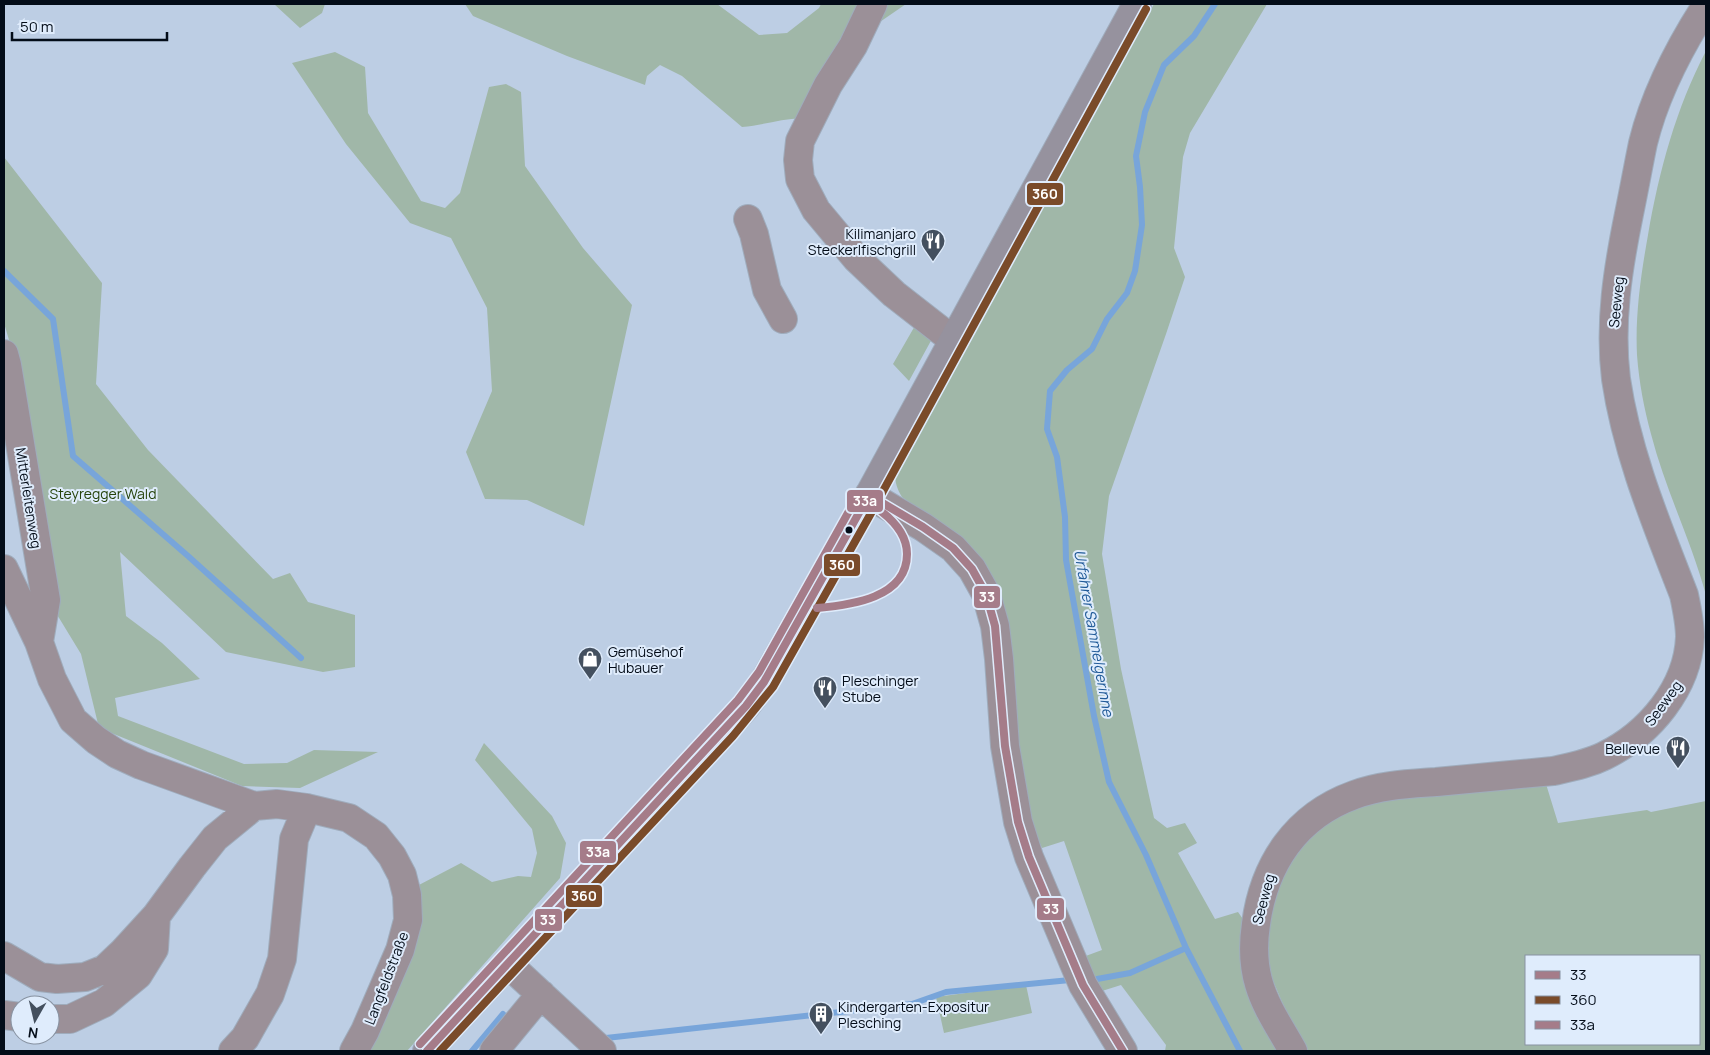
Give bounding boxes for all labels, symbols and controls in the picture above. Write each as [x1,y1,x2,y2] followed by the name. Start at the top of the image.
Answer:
[12,10,168,42] scale bar
[20,16,54,37] text: 50 m
[1026,182,1064,206] line badge: 360
[1032,184,1058,203] text: 360
[808,224,916,259] place label: Kilimanjaro Steckerlfischgrill
[920,228,946,262] restaurant icon: Kilimanjaro Steckerlfischgrill
[1604,275,1628,329] street label: Seeweg
[12,446,46,550] street label: Mitterleitenweg
[50,484,156,503] park label: Steyregger Wald
[846,489,884,513] line badge: 33a
[853,491,877,510] text: 33a
[844,525,854,535] unlabelled marker
[1069,548,1119,719] water label: Urfahrer Sammelgerinne
[823,553,861,577] line badge: 360
[829,555,855,574] text: 360
[973,585,1001,609] line badge: 33
[979,587,995,606] text: 33
[608,642,683,677] place label: Gemüsehof Hubauer
[577,646,603,680] shop icon: Gemüsehof Hubauer
[842,671,918,706] place label: Pleschinger Stube
[812,675,838,709] restaurant icon: Pleschinger Stube
[1640,677,1686,729] street label: Seeweg
[1665,735,1691,769] restaurant icon: Bellevue
[1605,739,1660,758] place label: Bellevue
[579,840,617,864] line badge: 33a
[586,842,610,861] text: 33a
[1247,872,1279,926] street label: Seeweg
[565,884,603,908] line badge: 360
[571,886,597,905] text: 360
[1036,897,1065,921] line badge: 33
[1043,899,1059,918] text: 33
[534,908,563,932] line badge: 33
[540,910,556,929] text: 33
[360,929,412,1027] street label: Langfeldstraße
[1525,955,1700,1045] legend
[1570,964,1587,985] text: 33
[1570,989,1597,1010] text: 360
[10,995,60,1045] north arrow
[838,997,989,1032] place label: Kindergarten-Expositur Plesching
[808,1001,834,1035] building icon: Kindergarten-Expositur Plesching
[1570,1014,1595,1035] text: 33a
[27,1023,39,1043] text: N

